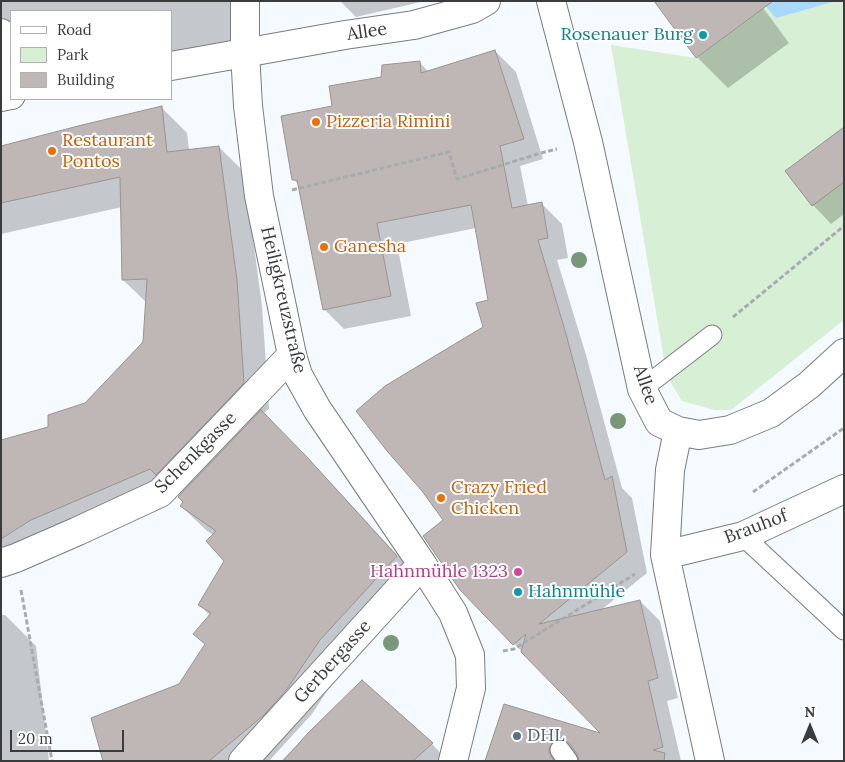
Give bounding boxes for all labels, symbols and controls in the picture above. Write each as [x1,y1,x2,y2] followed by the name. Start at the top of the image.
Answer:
[10,10,172,100] legend
[345,18,389,46] street label: Allee
[57,20,92,39] text: Road
[561,24,693,46] place label: Rosenauer Burg
[697,29,709,41] marker: Rosenauer Burg
[57,45,88,64] text: Park
[57,70,114,89] text: Building
[326,111,450,133] place label: Pizzeria Rimini
[310,116,322,128] marker: Pizzeria Rimini
[62,130,153,172] place label: Restaurant Pontos
[46,145,58,157] marker: Restaurant Pontos
[256,224,310,376] street label: Heiligkreuzstraße
[334,236,406,258] place label: Ganesha
[318,241,330,253] marker: Ganesha
[628,362,662,408] street label: Allee
[151,408,241,498] street label: Schenkgasse
[451,477,547,520] place label: Crazy Fried Chicken
[435,492,447,504] marker: Crazy Fried Chicken
[721,505,791,549] street label: Brauhof
[370,561,508,583] place label: Hahnmühle 1323
[512,566,524,578] marker: Hahnmühle 1323
[528,581,625,603] place label: Hahnmühle
[512,586,524,598] marker: Hahnmühle
[290,616,376,708] street label: Gerbergasse
[785,702,835,752] north arrow
[805,703,815,721] text: N
[12,720,126,752] scale bar
[527,725,565,747] place label: DHL
[18,729,53,748] text: 20 m
[511,730,523,742] marker: DHL

